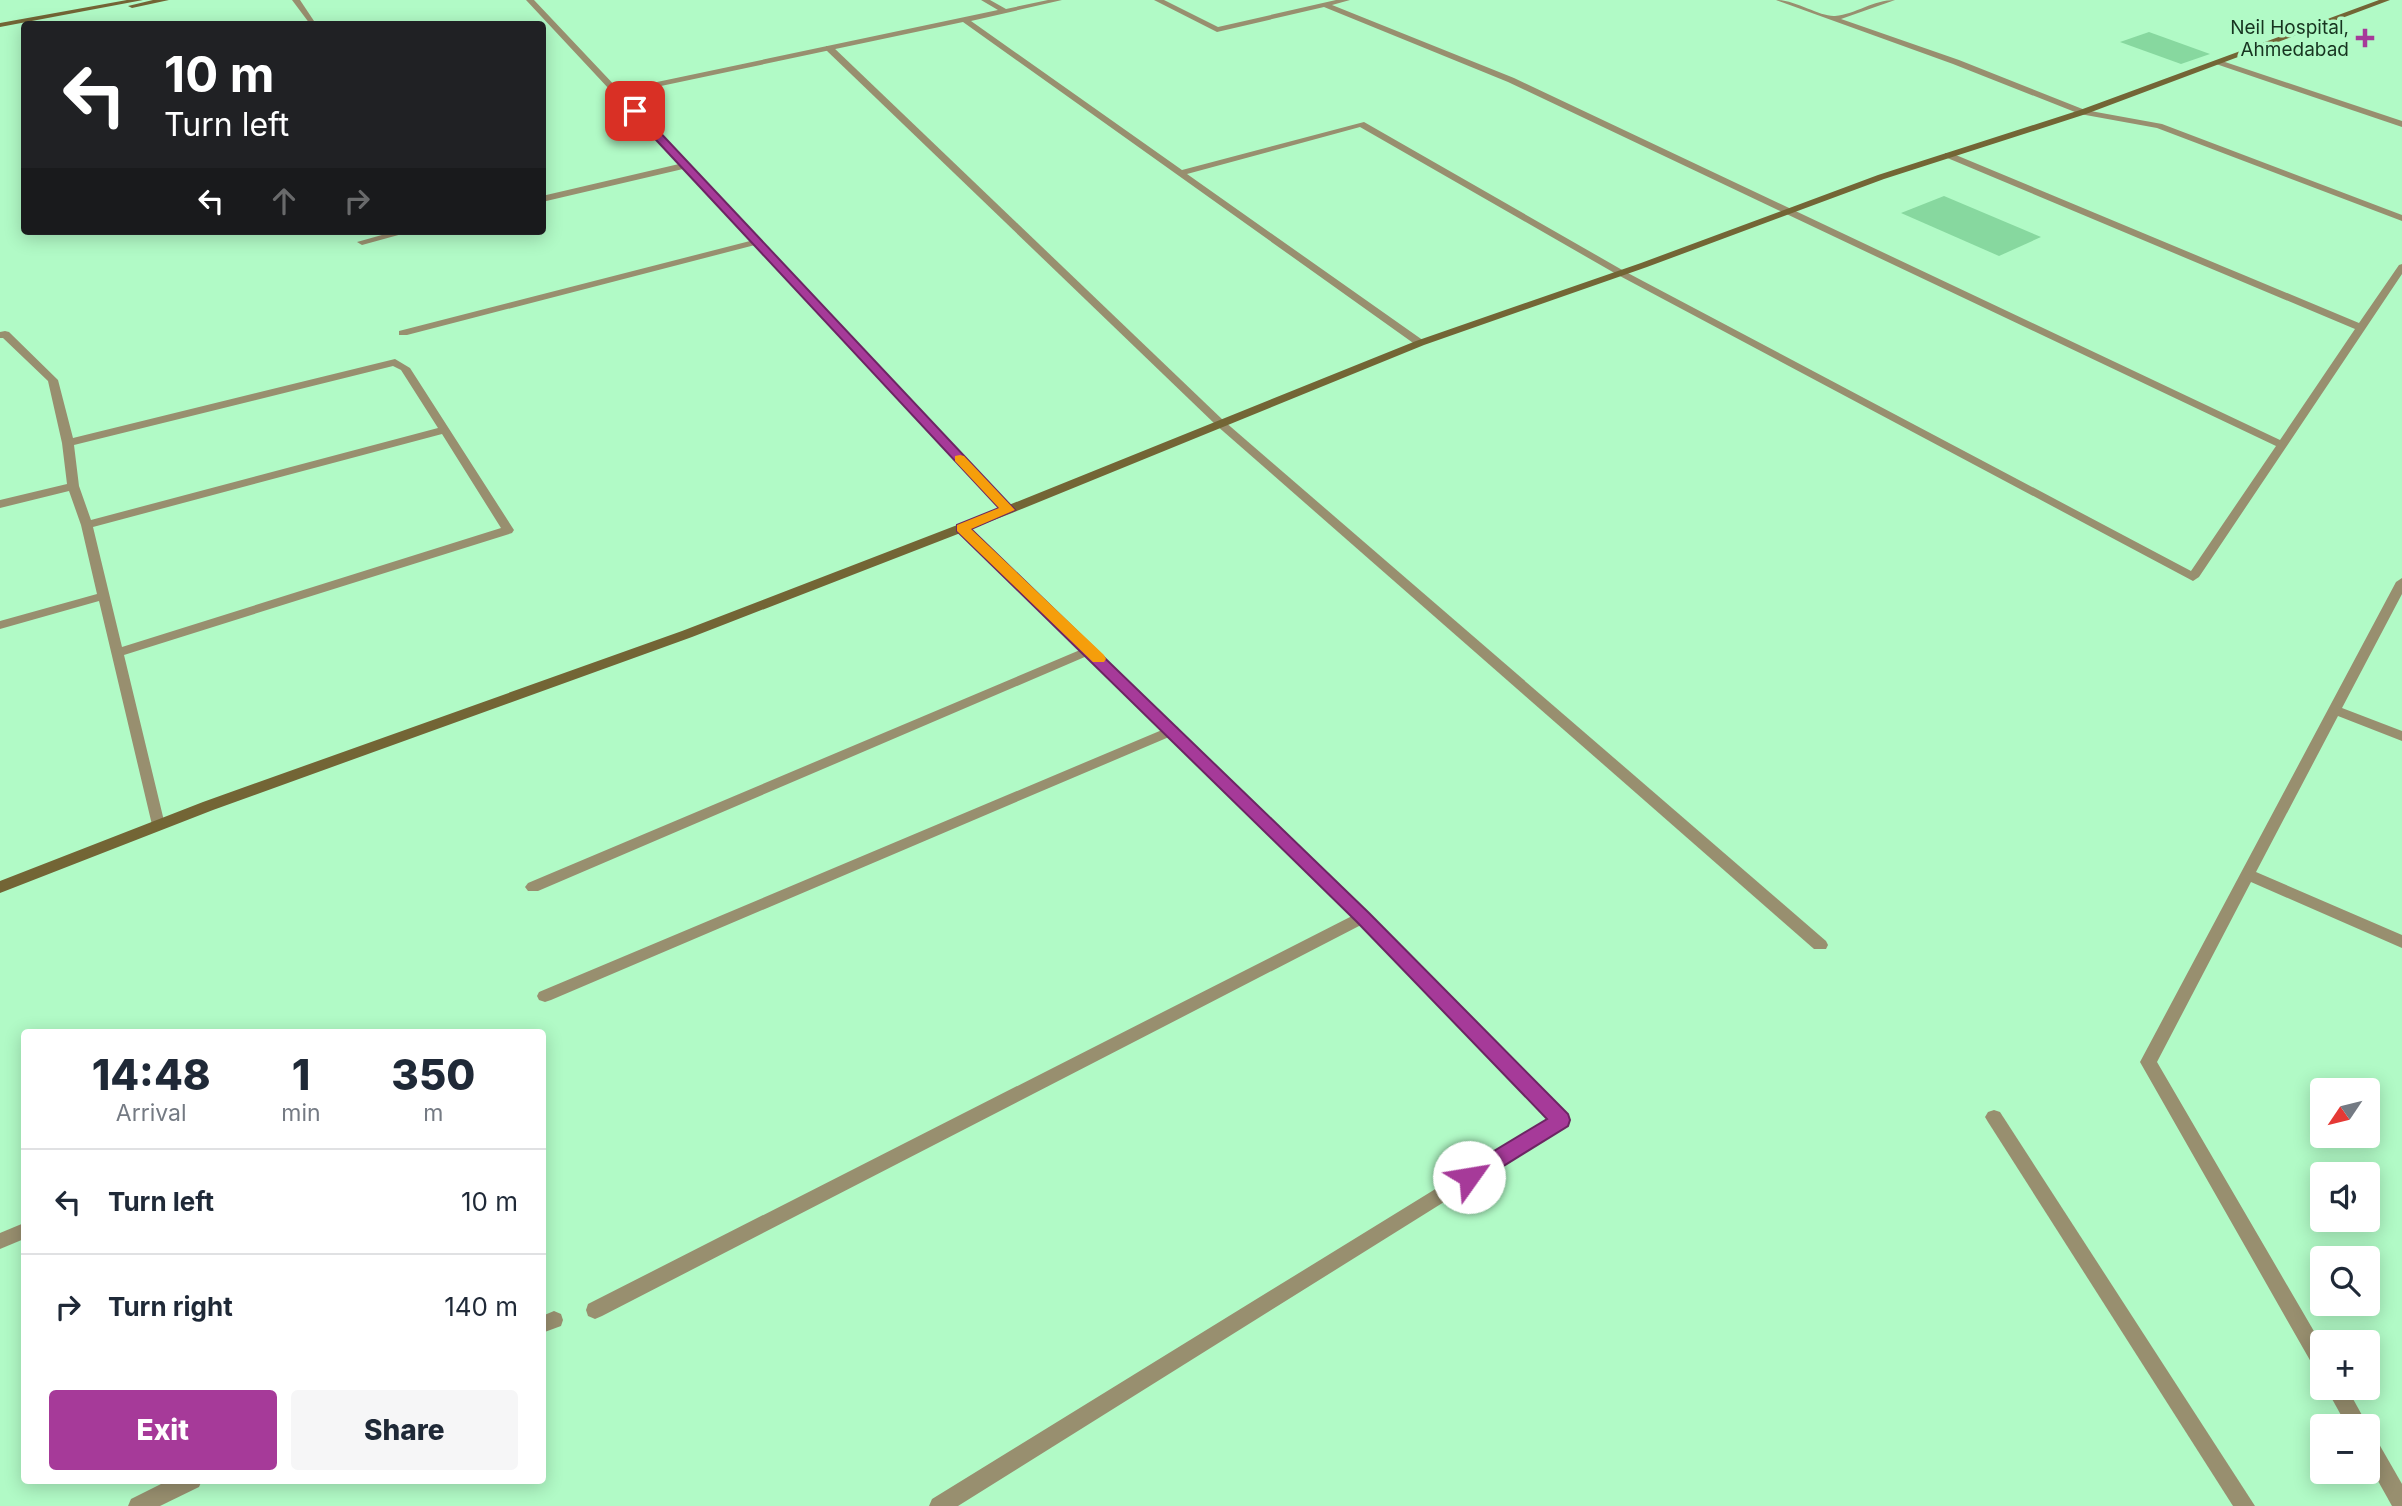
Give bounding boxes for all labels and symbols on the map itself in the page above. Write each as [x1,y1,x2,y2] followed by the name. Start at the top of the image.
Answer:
[2230,16,2349,61] place label: Neil Hospital, Ahmedabad
[2355,28,2375,48] marker: Neil Hospital, Ahmedabad
[605,81,665,141] pin
[2310,1078,2380,1148] north arrow
[1432,1140,1506,1214] position arrow

